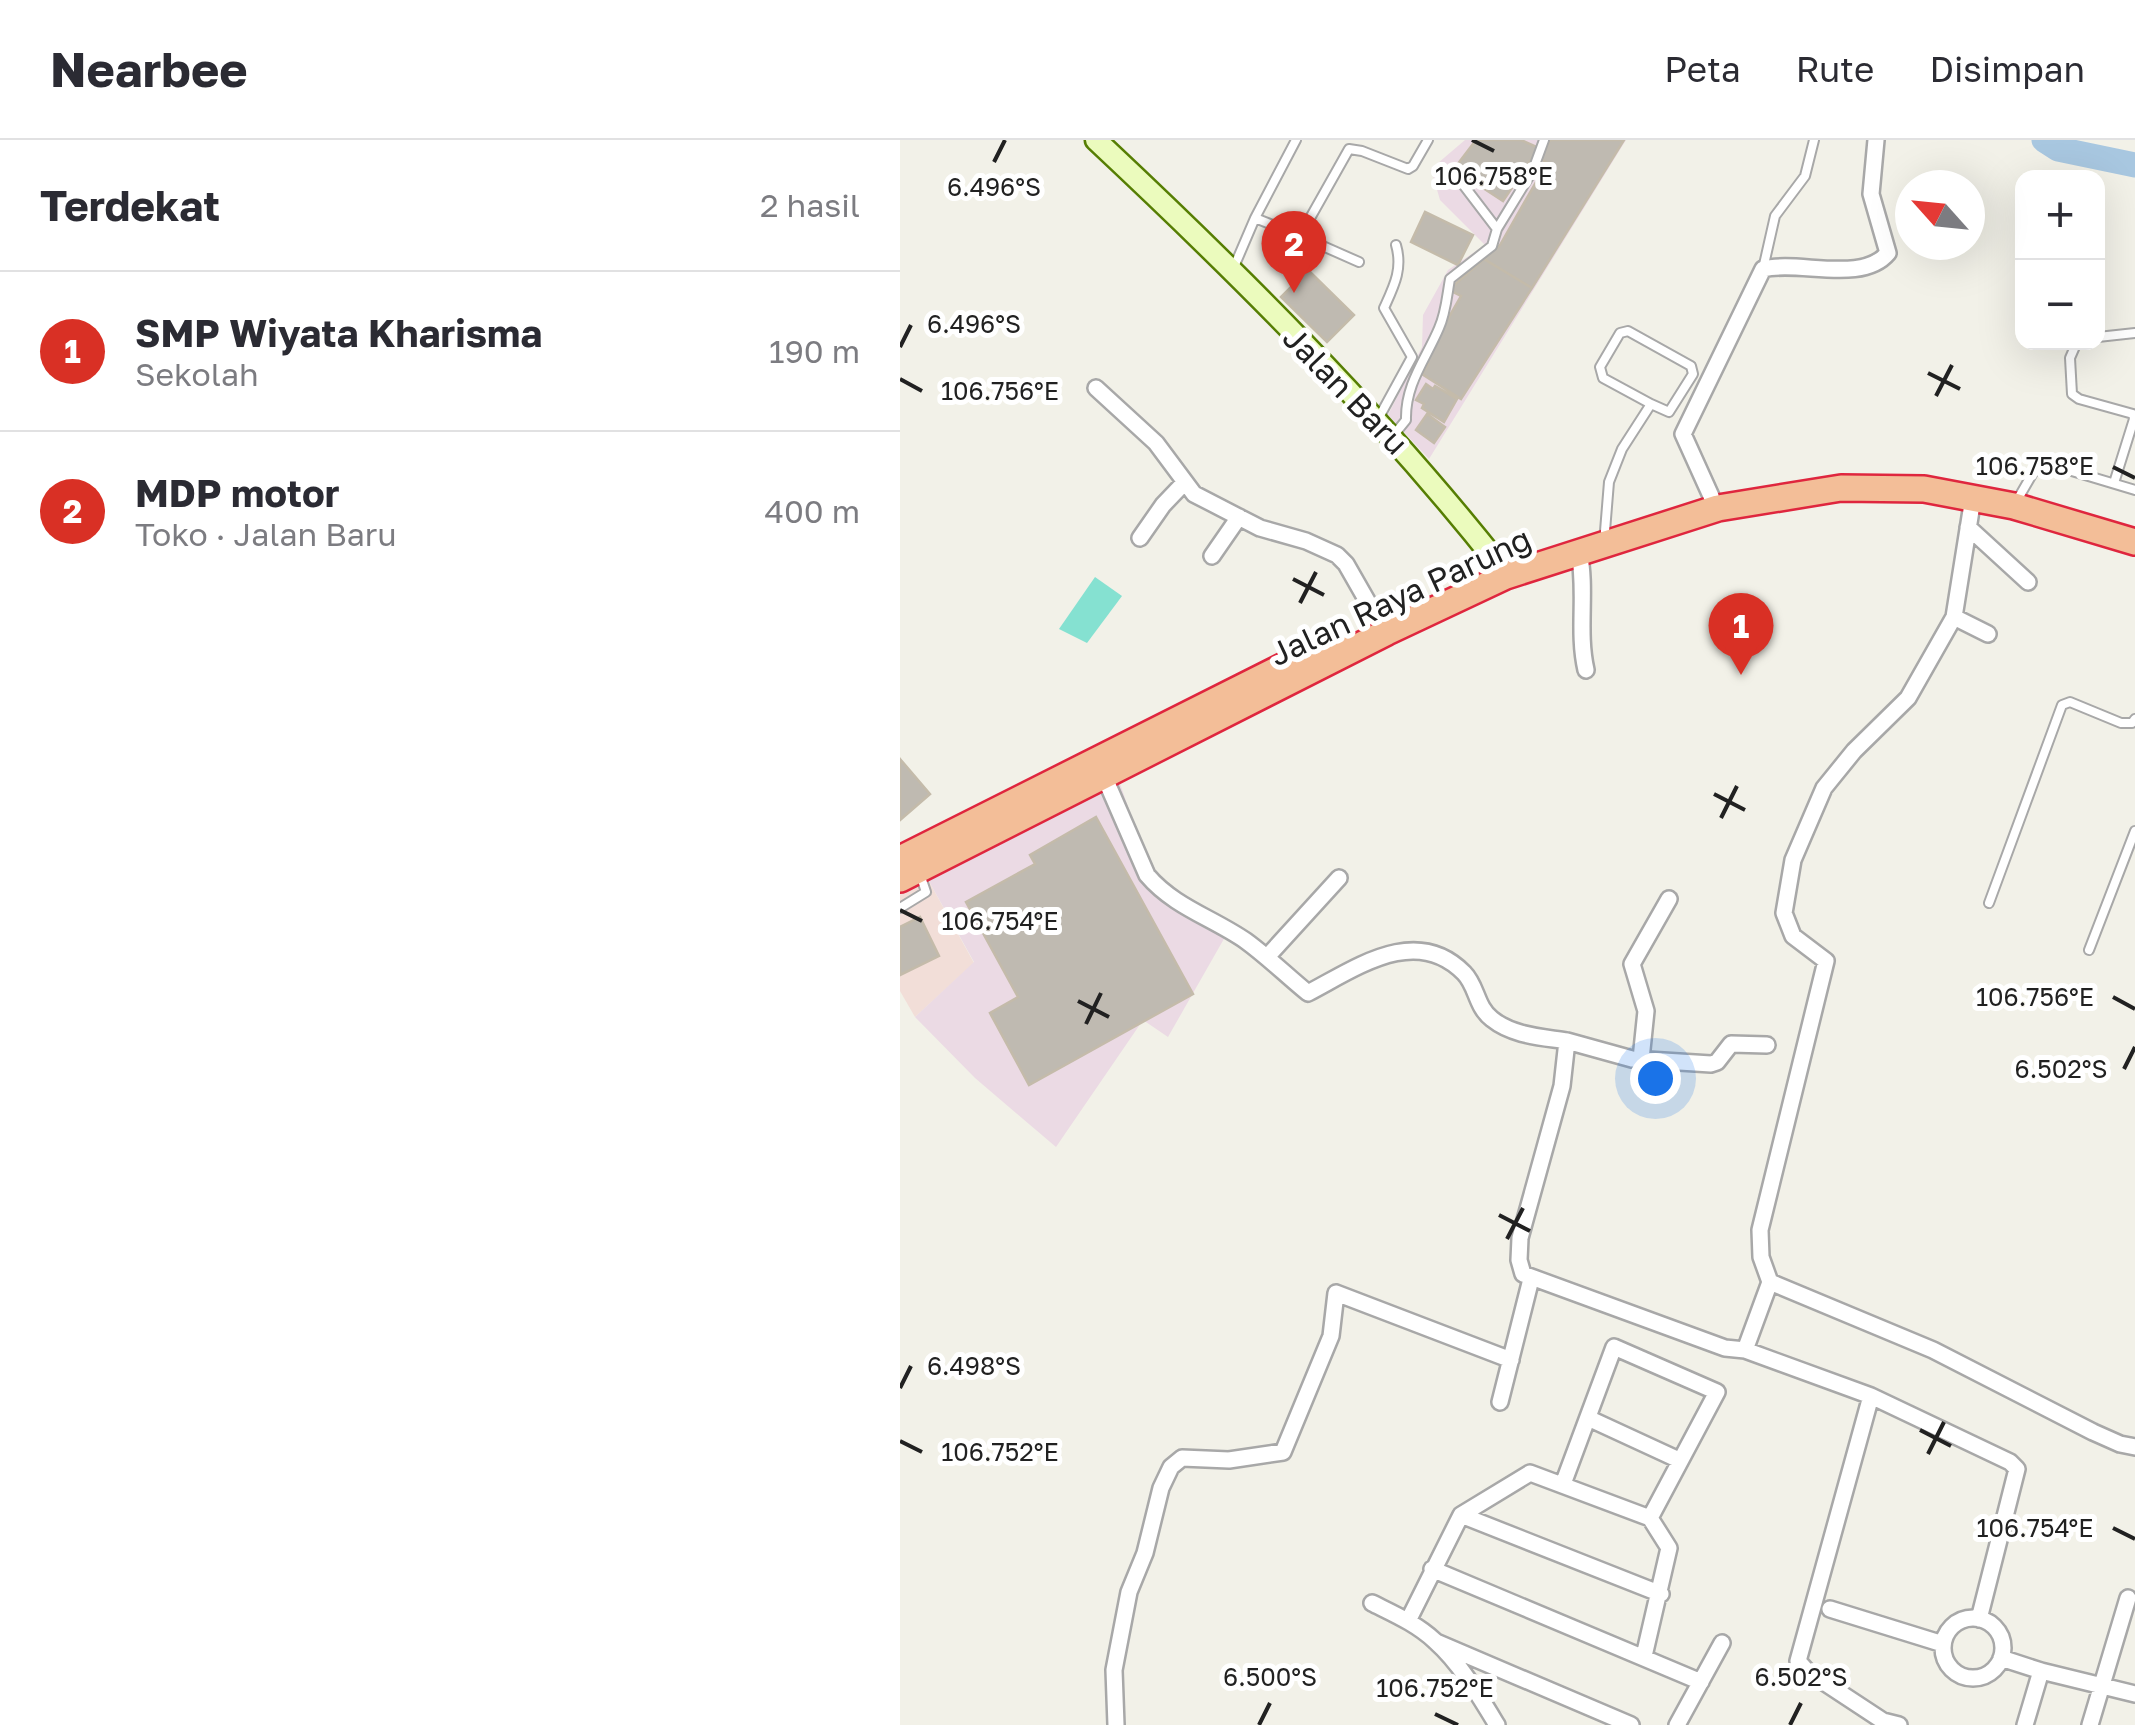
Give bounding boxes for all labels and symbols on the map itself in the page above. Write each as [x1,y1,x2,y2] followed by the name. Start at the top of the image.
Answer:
[1435,160,1553,191] text: 106.758°E
[1895,170,1985,260] north arrow
[947,171,1041,202] text: 6.496°S
[1262,210,1326,293] pin: 2
[927,308,1021,339] text: 6.496°S
[1276,318,1416,462] street label: Jalan Baru
[941,375,1059,406] text: 106.756°E
[1976,450,2094,481] text: 106.758°E
[1263,519,1537,673] street label: Jalan Raya Parung
[1708,592,1774,675] pin: 1
[941,905,1059,936] text: 106.754°E
[1976,981,2094,1012] text: 106.756°E
[1630,1053,1681,1104] your location
[2015,1053,2107,1084] text: 6.502°S
[927,1350,1021,1381] text: 6.498°S
[941,1436,1059,1467] text: 106.752°E
[1976,1512,2094,1543] text: 106.754°E
[1223,1661,1317,1692] text: 6.500°S
[1755,1661,1847,1692] text: 6.502°S
[1376,1672,1494,1703] text: 106.752°E

